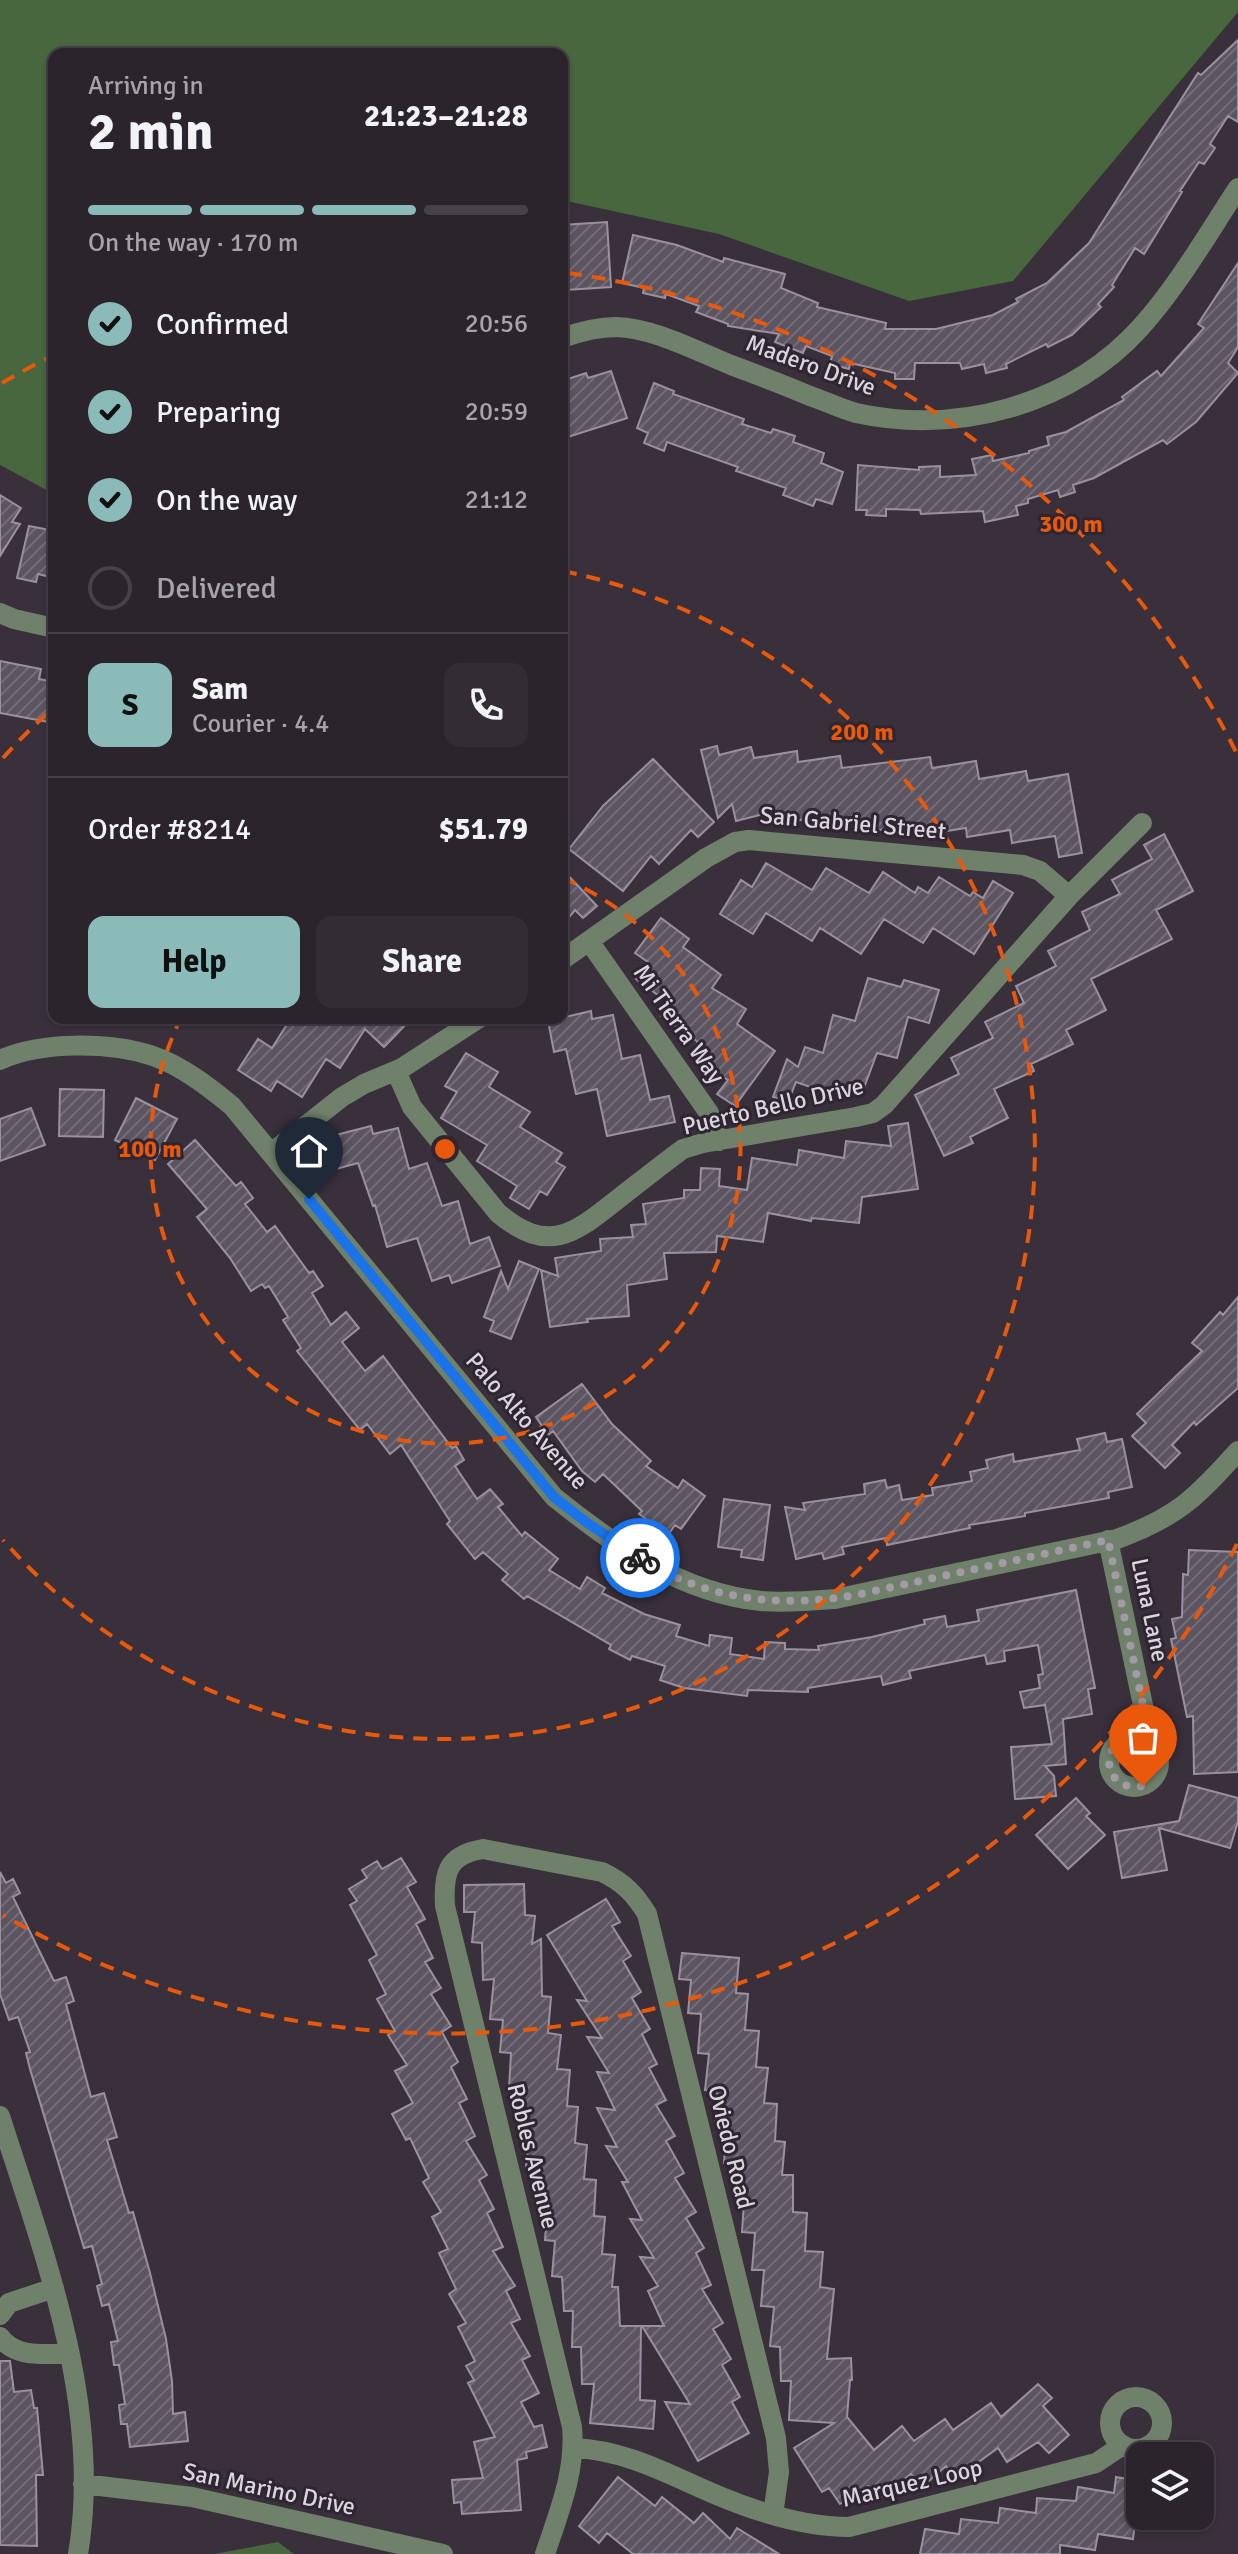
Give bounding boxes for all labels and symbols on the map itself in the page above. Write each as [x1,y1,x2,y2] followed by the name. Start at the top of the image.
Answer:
[742,328,880,402] street label: Madero Drive
[1039,509,1103,539] text: 300 m
[830,717,894,747] text: 200 m
[759,800,947,846] street label: San Gabriel Street
[627,958,731,1090] street label: Mi Tierra Way
[679,1071,867,1141] street label: Puerto Bello Drive
[275,1117,343,1199] pin
[118,1134,182,1164] text: 100 m
[431,1135,459,1163] centre of rings
[459,1346,595,1496] street label: Palo Alto Avenue
[600,1518,680,1598] courier
[1124,1555,1176,1665] street label: Luna Lane
[1109,1704,1177,1786] pin
[500,2080,566,2232] street label: Robles Avenue
[701,2082,761,2212] street label: Oviedo Road
[839,2452,985,2514] street label: Marquez Loop
[180,2456,358,2522] street label: San Marino Drive

